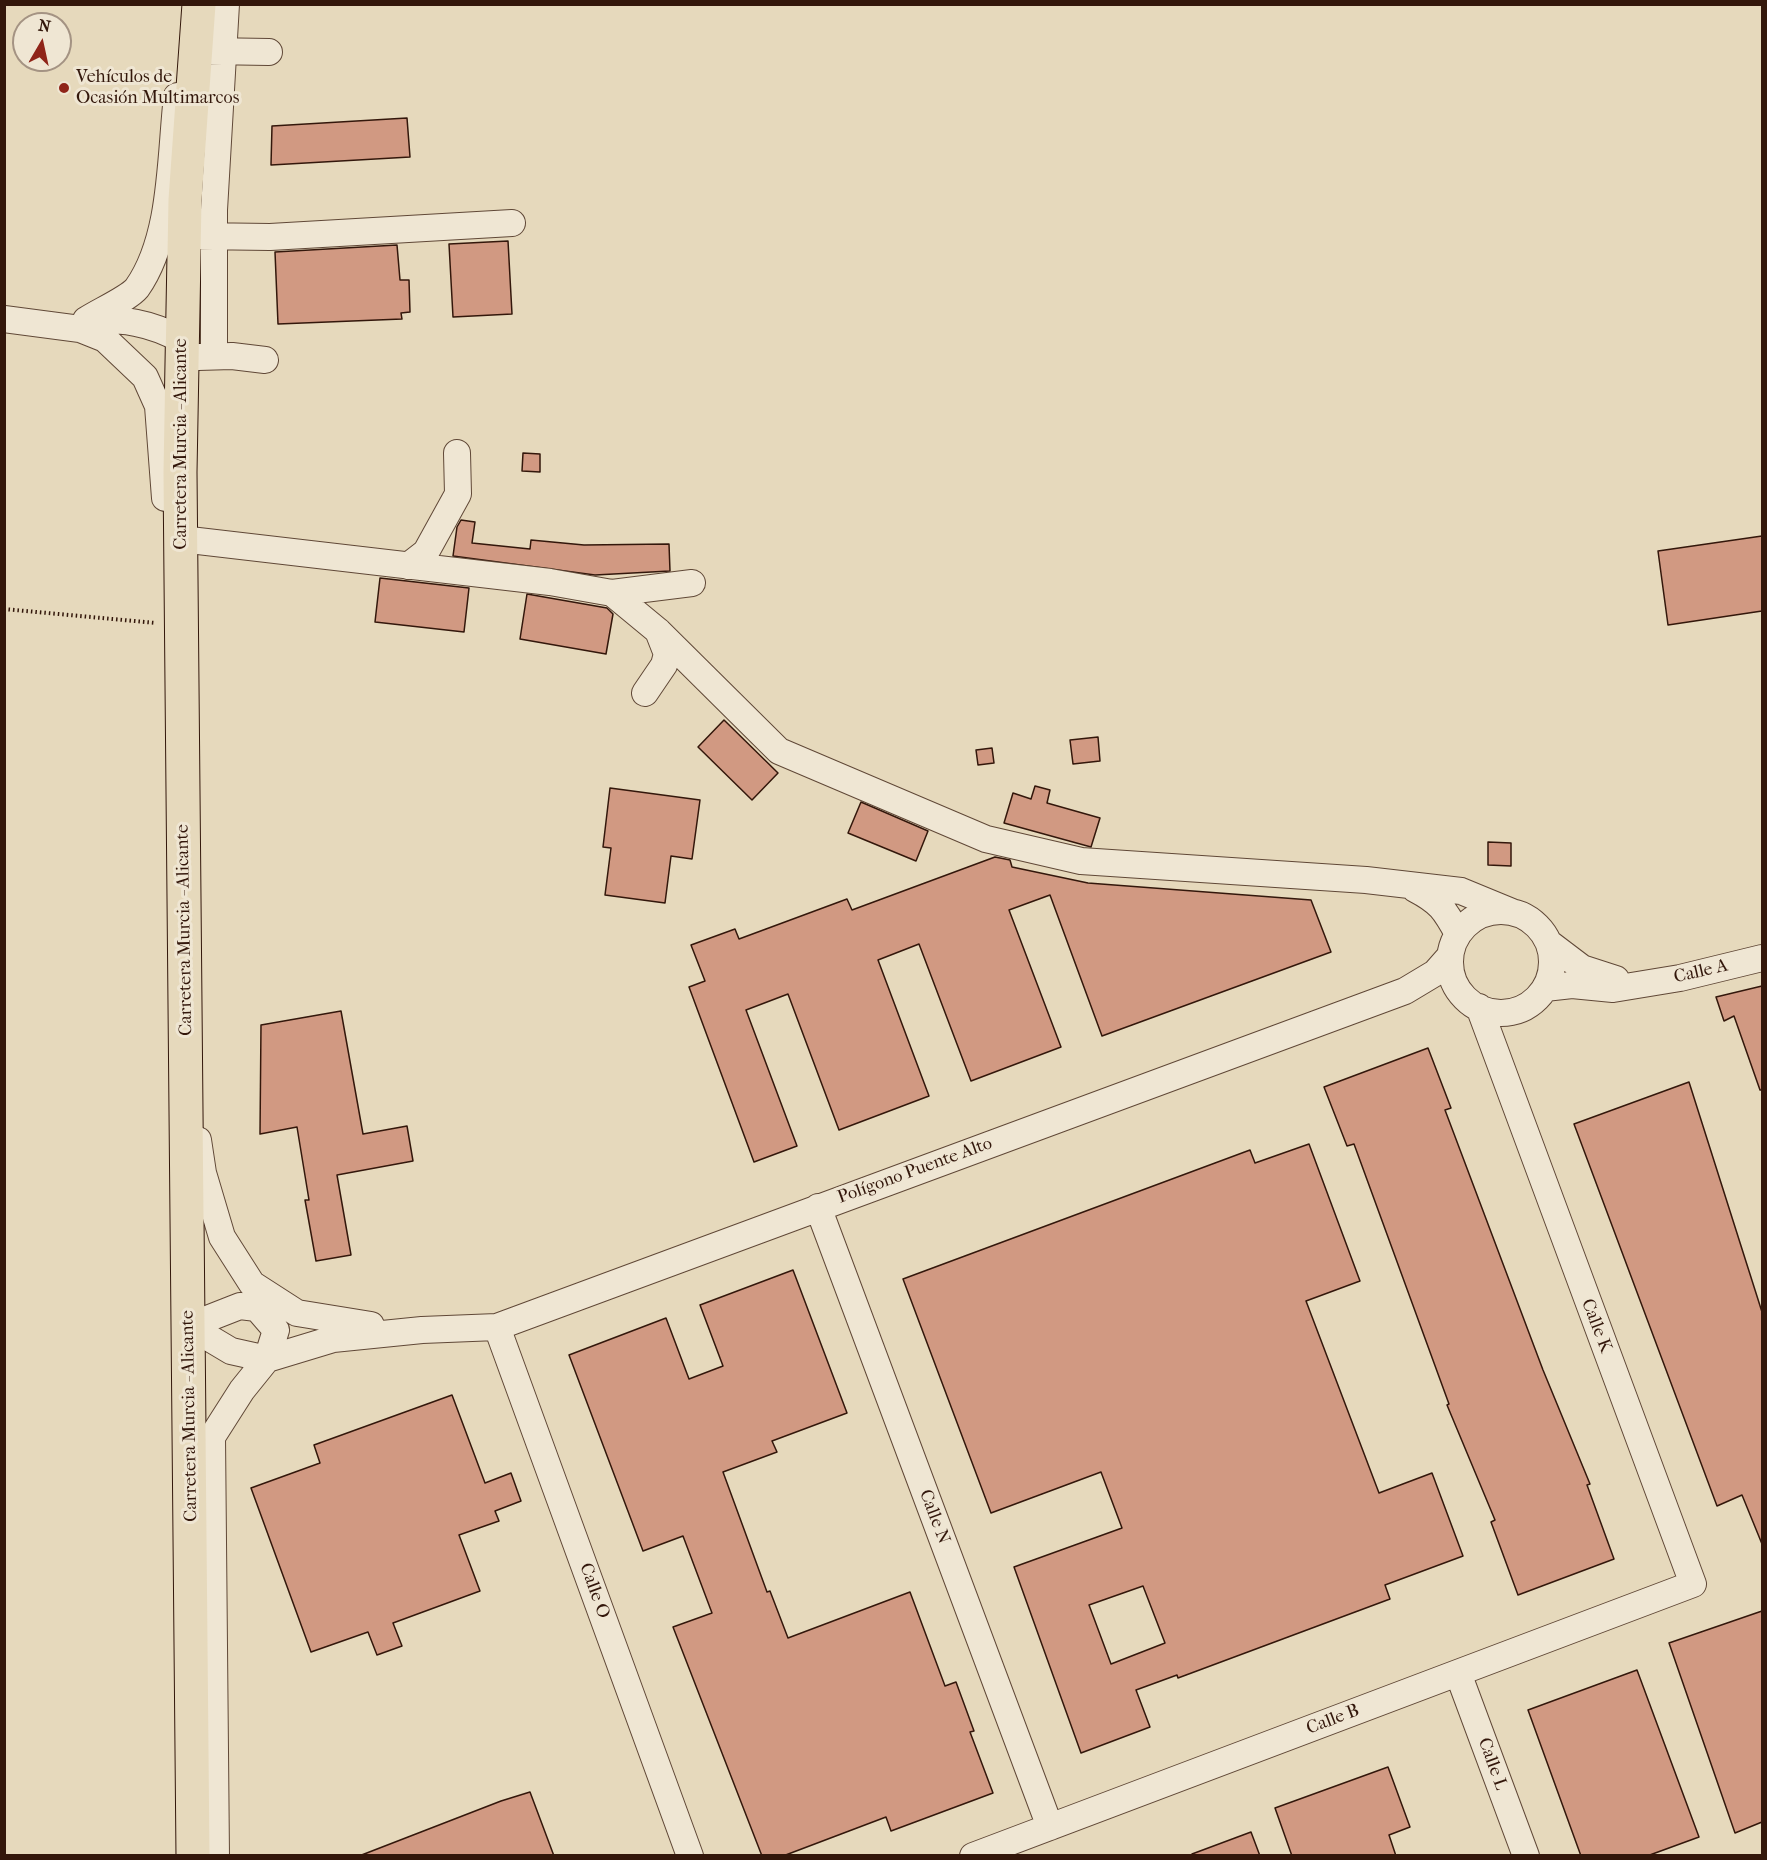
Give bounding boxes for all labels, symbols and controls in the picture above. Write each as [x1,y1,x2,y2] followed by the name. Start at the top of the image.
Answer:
[12,12,72,72] north arrow
[37,15,52,36] text: N
[76,67,239,110] place label: Vehículos de Ocasión Multimarcos
[57,81,71,95] marker: Vehículos de Ocasión Multimarcos
[171,338,193,550] street label: Carretera Murcia - Alicante
[172,824,198,1036] street label: Carretera Murcia - Alicante
[1672,955,1730,989] street label: Calle A
[835,1133,995,1209] street label: Polígono Puente Alto
[1576,1296,1616,1356] street label: Calle K
[177,1310,203,1522] street label: Carretera Murcia - Alicante
[914,1487,954,1547] street label: Calle N
[574,1560,614,1622] street label: Calle O
[1304,1700,1362,1740] street label: Calle B
[1473,1735,1511,1793] street label: Calle L

